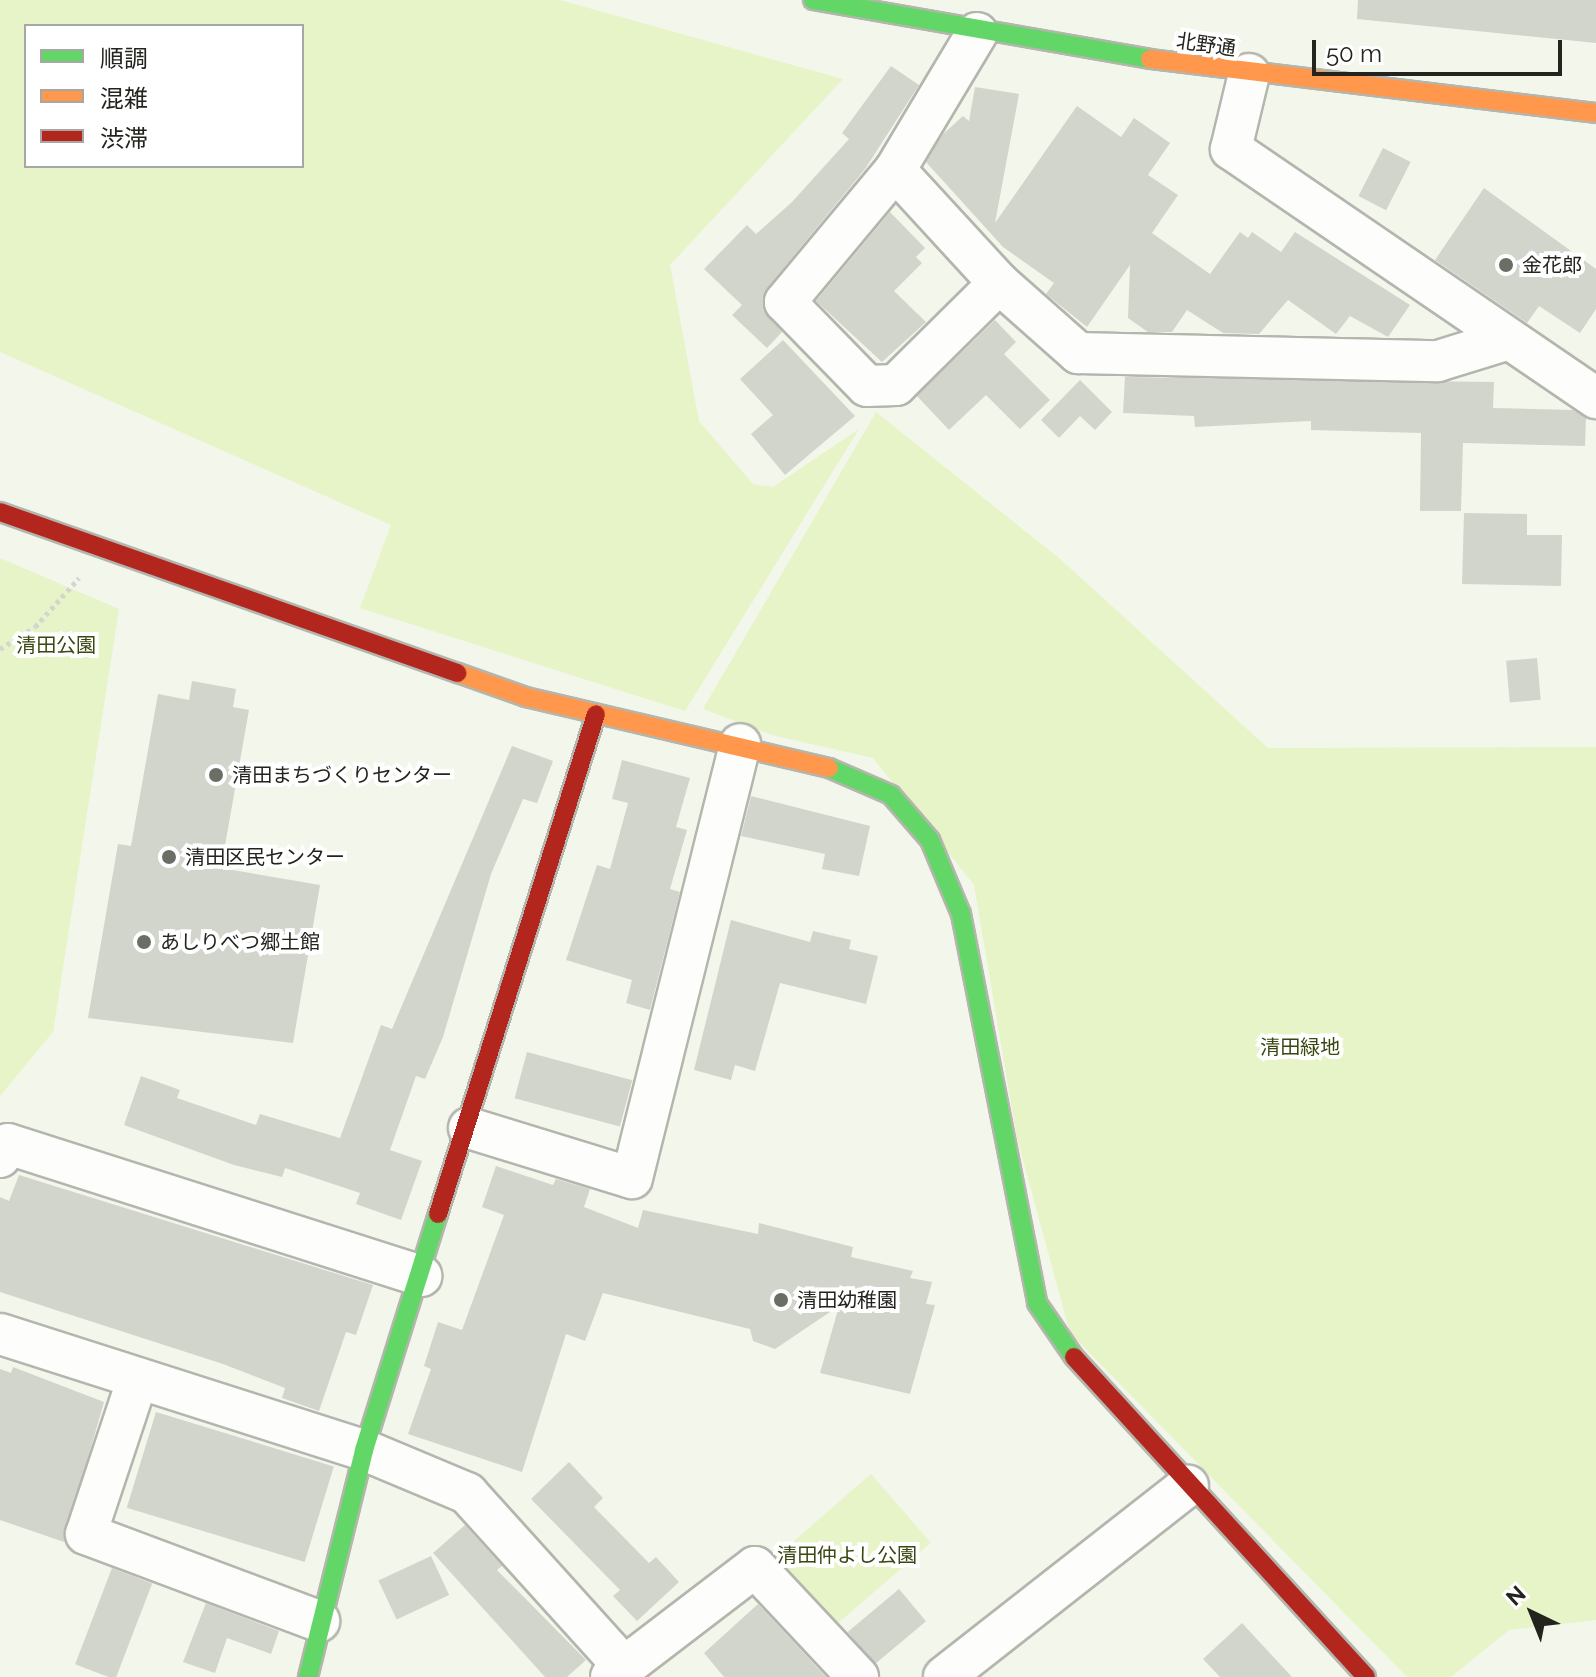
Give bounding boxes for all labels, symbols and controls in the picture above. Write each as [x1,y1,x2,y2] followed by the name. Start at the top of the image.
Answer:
[24,24,304,168] legend
[1316,24,1566,74] scale bar
[1175,29,1237,61] street label: 北野通
[1326,39,1382,68] text: 50 m
[100,44,148,73] text: 順調
[100,84,148,113] text: 混雑
[100,124,148,153] text: 渋滞
[1522,253,1582,277] place label: 金花郎
[1497,256,1515,274] marker: 金花郎
[16,633,96,657] park label: 清田公園
[232,763,452,787] place label: 清田まちづくりセンター
[207,766,225,784] marker: 清田まちづくりセンター
[185,845,345,869] place label: 清田区民センター
[160,848,178,866] marker: 清田区民センター
[160,930,320,954] place label: あしりべつ郷土館
[135,933,153,951] marker: あしりべつ郷土館
[1260,1035,1340,1059] park label: 清田緑地
[797,1288,897,1312] place label: 清田幼稚園
[772,1291,790,1309] marker: 清田幼稚園
[777,1543,917,1567] park label: 清田仲よし公園
[1492,1573,1572,1653] north arrow
[1501,1580,1531,1611] text: N

